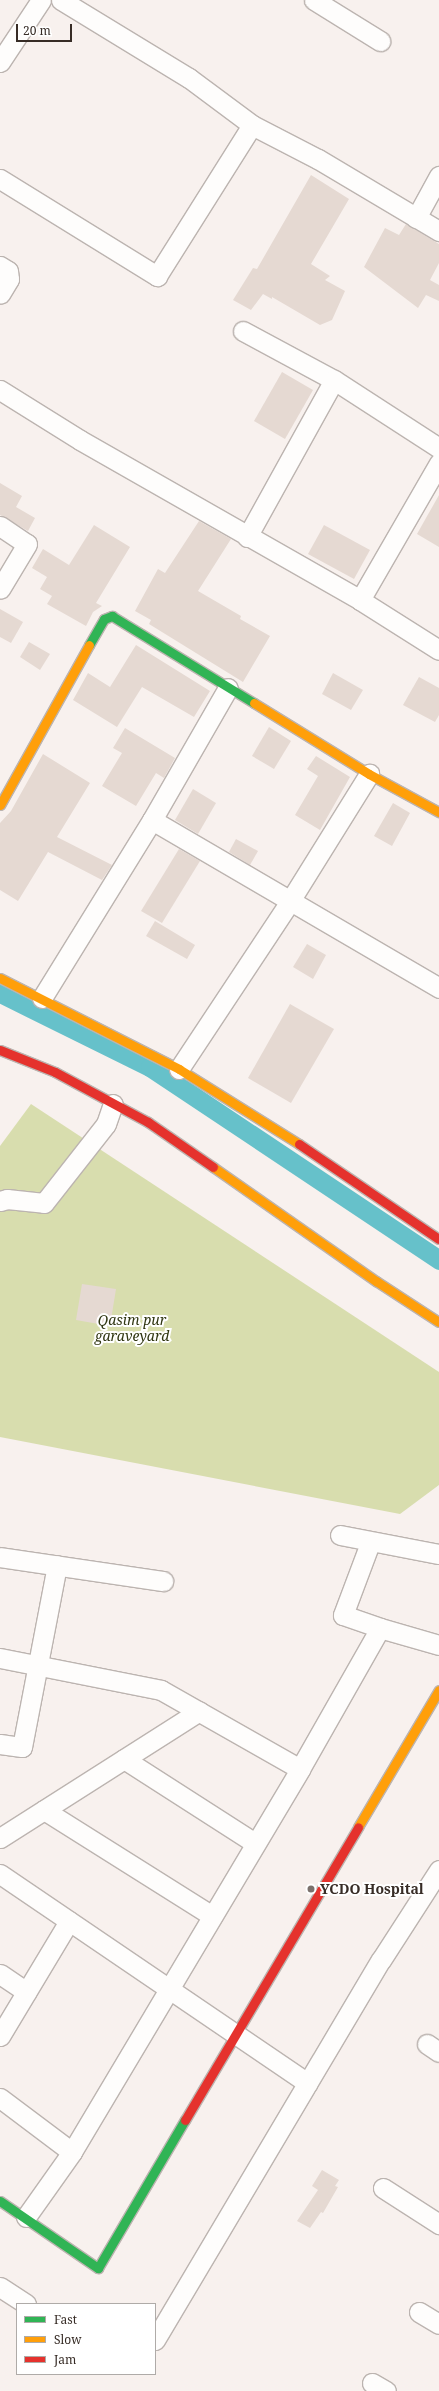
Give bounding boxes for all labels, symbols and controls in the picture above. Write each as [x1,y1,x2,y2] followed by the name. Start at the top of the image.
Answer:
[18,16,74,42] scale bar
[23,22,51,39] text: 20 m
[95,1312,169,1344] park label: Qasim pur garaveyard
[320,1881,424,1897] place label: YCDO Hospital
[305,1883,317,1895] marker: YCDO Hospital
[16,2303,156,2375] legend
[54,2311,77,2328] text: Fast
[54,2331,82,2348] text: Slow
[54,2351,76,2368] text: Jam

